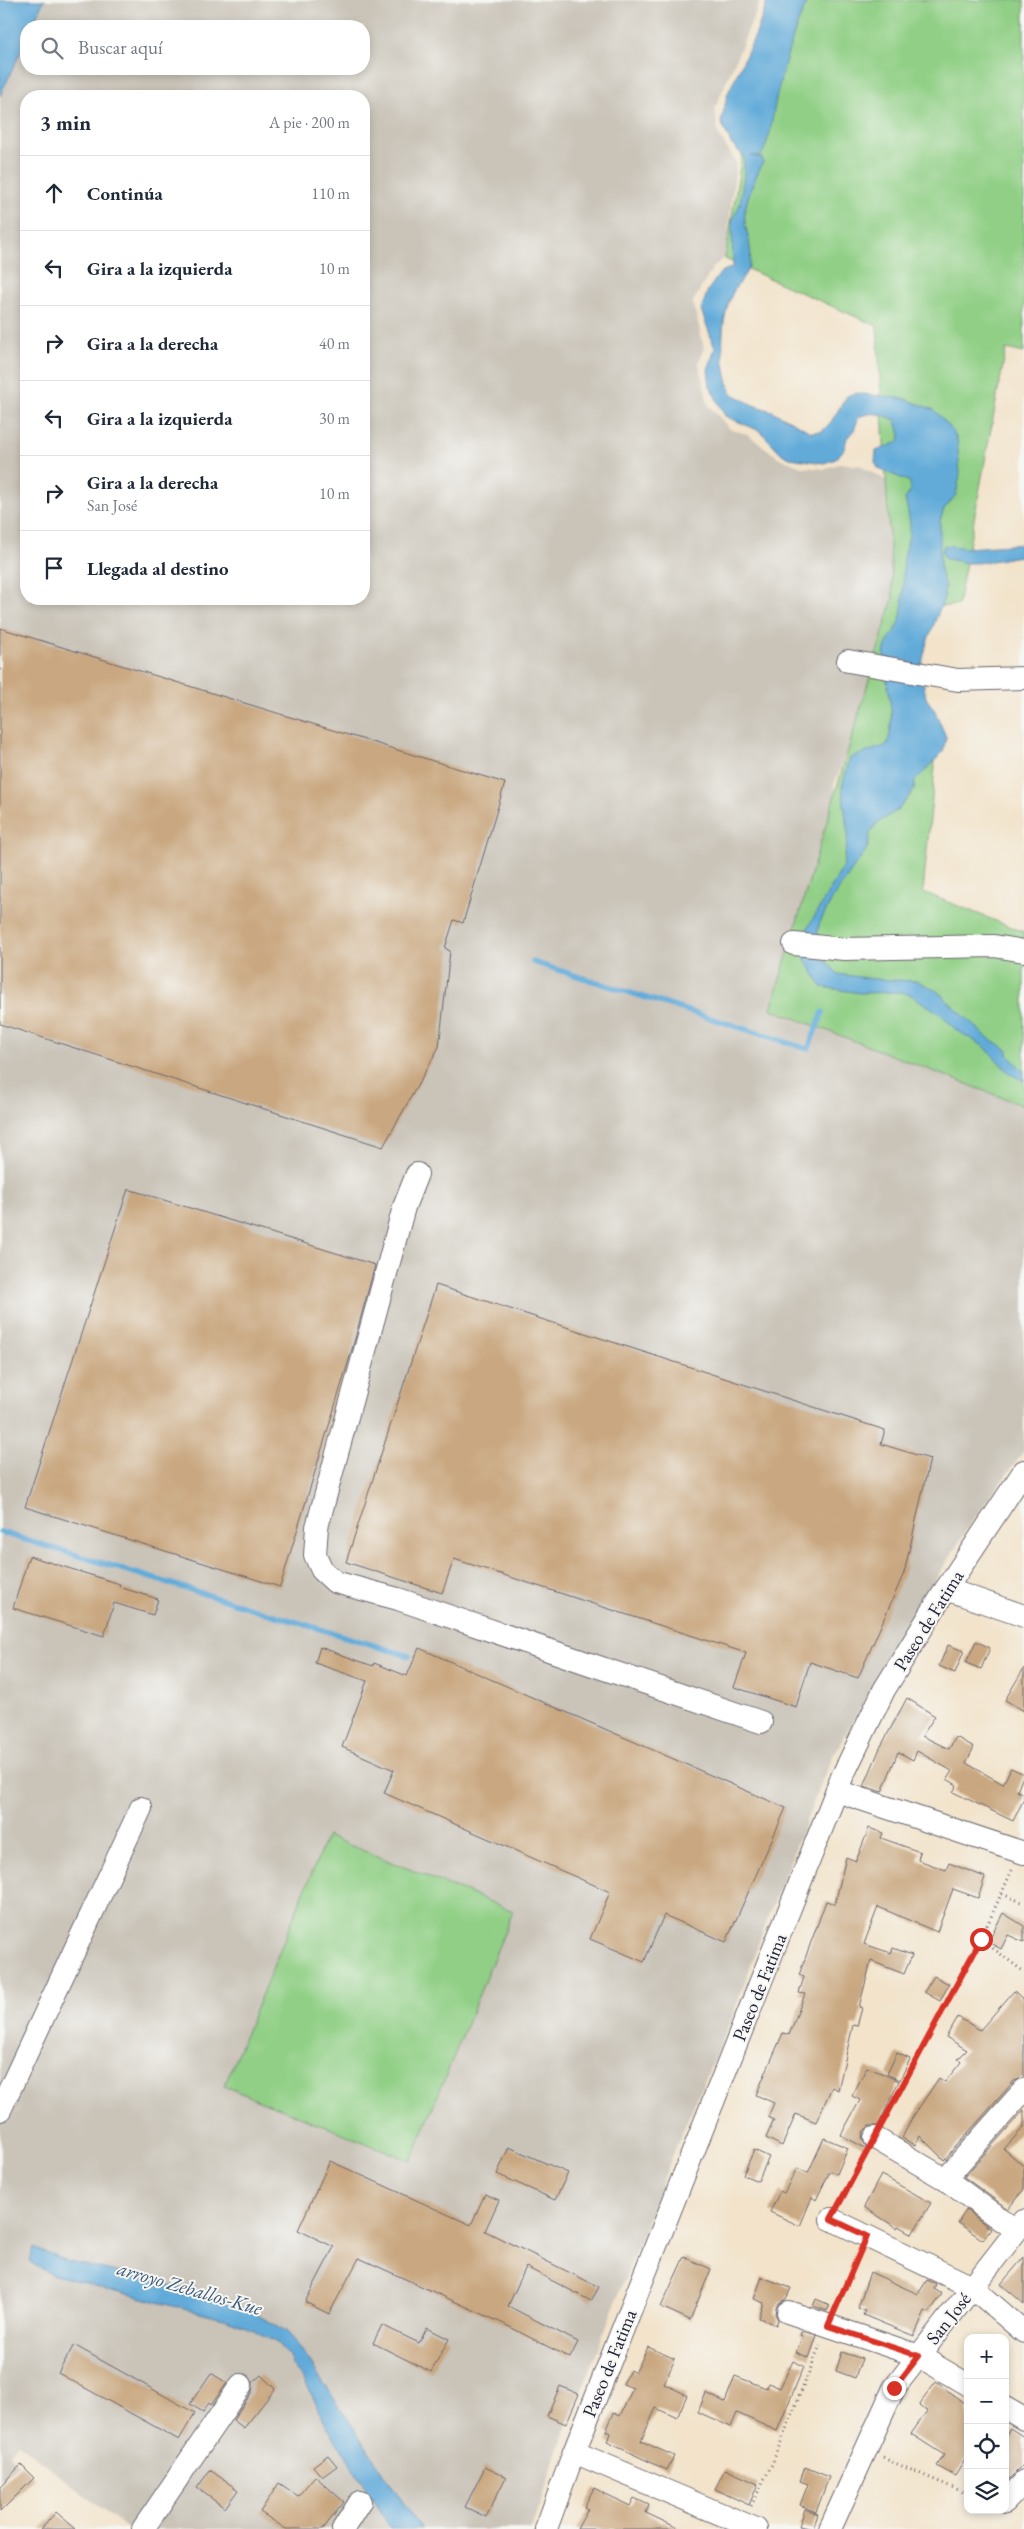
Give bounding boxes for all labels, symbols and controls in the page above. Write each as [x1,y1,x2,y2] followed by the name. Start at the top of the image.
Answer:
[20,20,370,75] search box
[38,34,66,62] icon: search
[78,35,163,60] text: Buscar aquí
[40,109,91,136] text: 3 min
[269,112,350,133] text: A pie · 200 m
[40,179,68,207] icon: ahead
[87,181,163,206] text: Continúa
[311,183,350,204] text: 110 m
[40,254,68,282] icon: left
[87,256,233,281] text: Gira a la izquierda
[319,258,350,279] text: 10 m
[40,329,68,357] icon: right
[87,331,218,356] text: Gira a la derecha
[319,333,350,354] text: 40 m
[40,404,68,432] icon: left
[87,406,233,431] text: Gira a la izquierda
[319,408,350,429] text: 30 m
[87,470,218,495] text: Gira a la derecha
[40,479,68,507] icon: right
[319,483,350,504] text: 10 m
[87,495,137,516] text: San José
[40,554,68,582] icon: arrive
[87,556,229,581] text: Llegada al destino
[888,1565,970,1675] street label: Paseo de Fatima
[970,1928,993,1951] route start
[726,1929,793,2045] street label: Paseo de Fatima
[114,2255,266,2321] water label: arroyo Zeballos-Kue
[920,2287,977,2350] street label: San José
[576,2305,643,2421] street label: Paseo de Fatima
[964,2334,1009,2514] map controls
[964,2334,1009,2379] button: +
[883,2377,906,2400] route end
[964,2379,1009,2424] button: −
[964,2424,1009,2469] button: locate
[964,2469,1009,2514] button: layers

